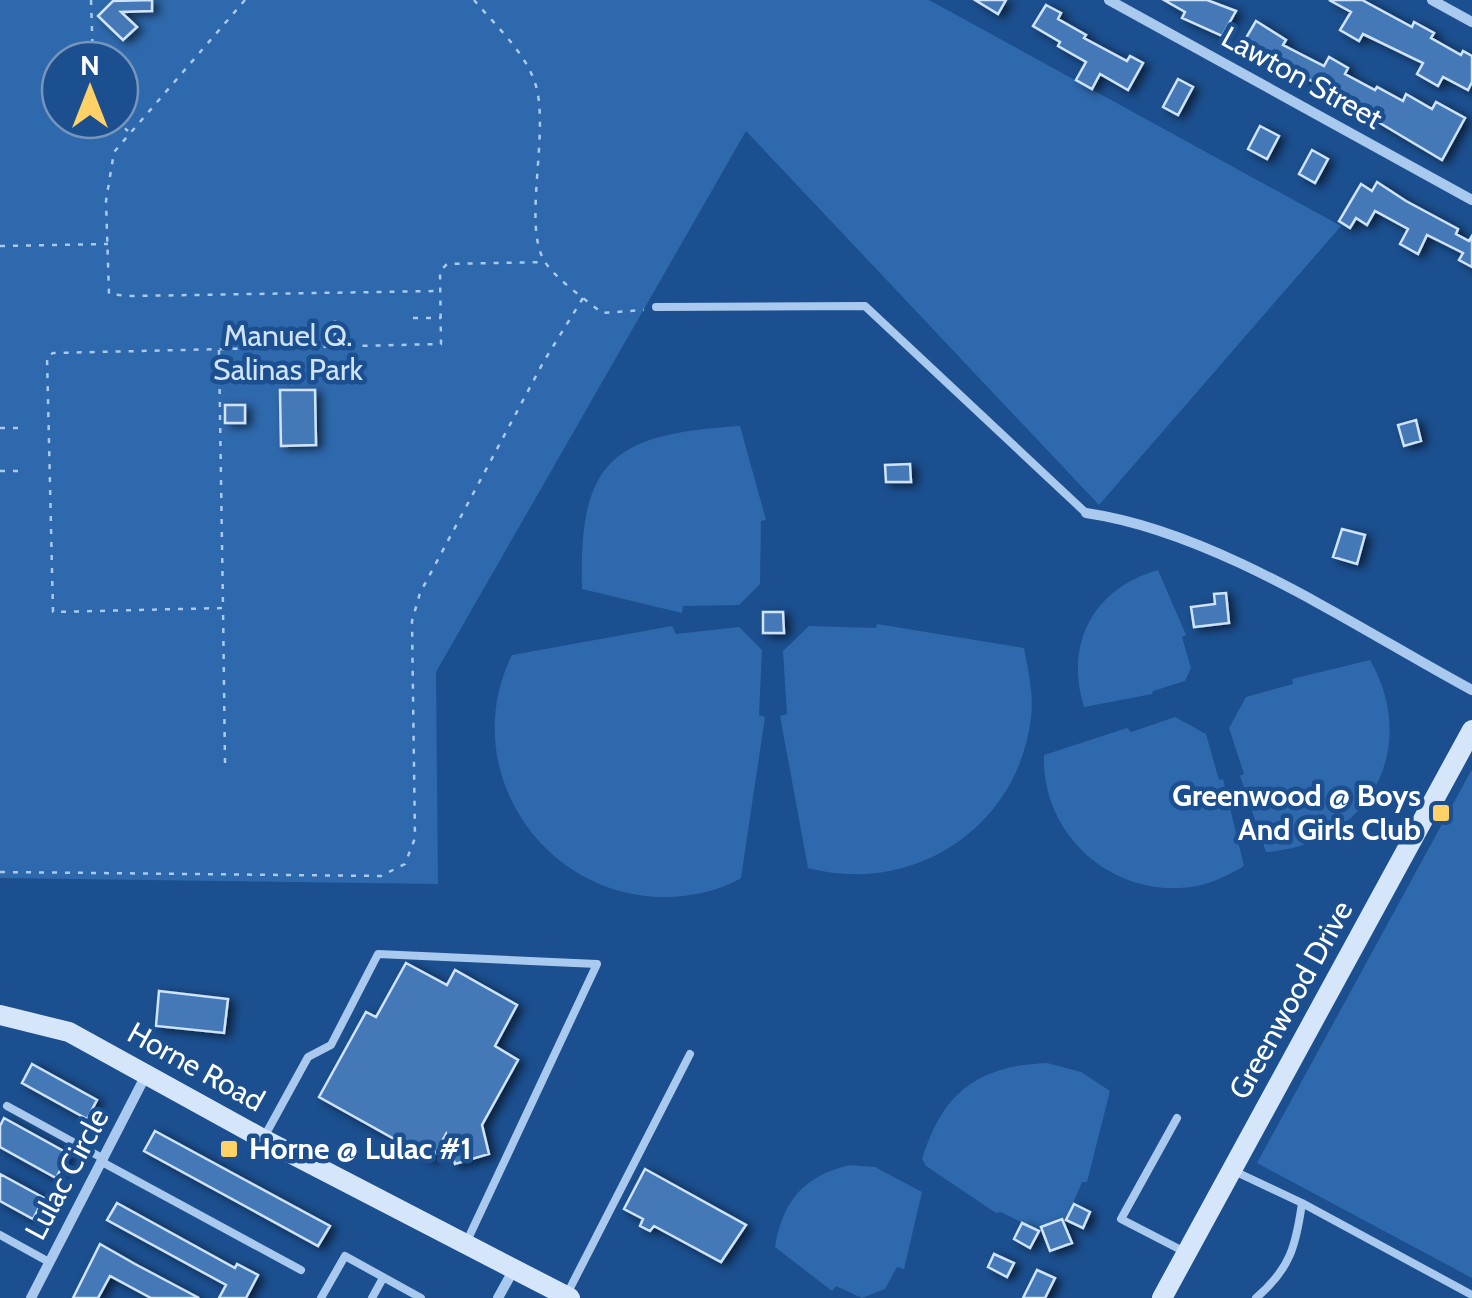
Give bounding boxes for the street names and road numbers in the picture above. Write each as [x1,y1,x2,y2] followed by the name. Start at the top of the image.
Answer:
[1215,18,1389,137] street label: Lawton Street
[1221,894,1360,1106] street label: Greenwood Drive
[121,1014,271,1119] street label: Horne Road
[17,1102,117,1246] street label: Lulac Circle

